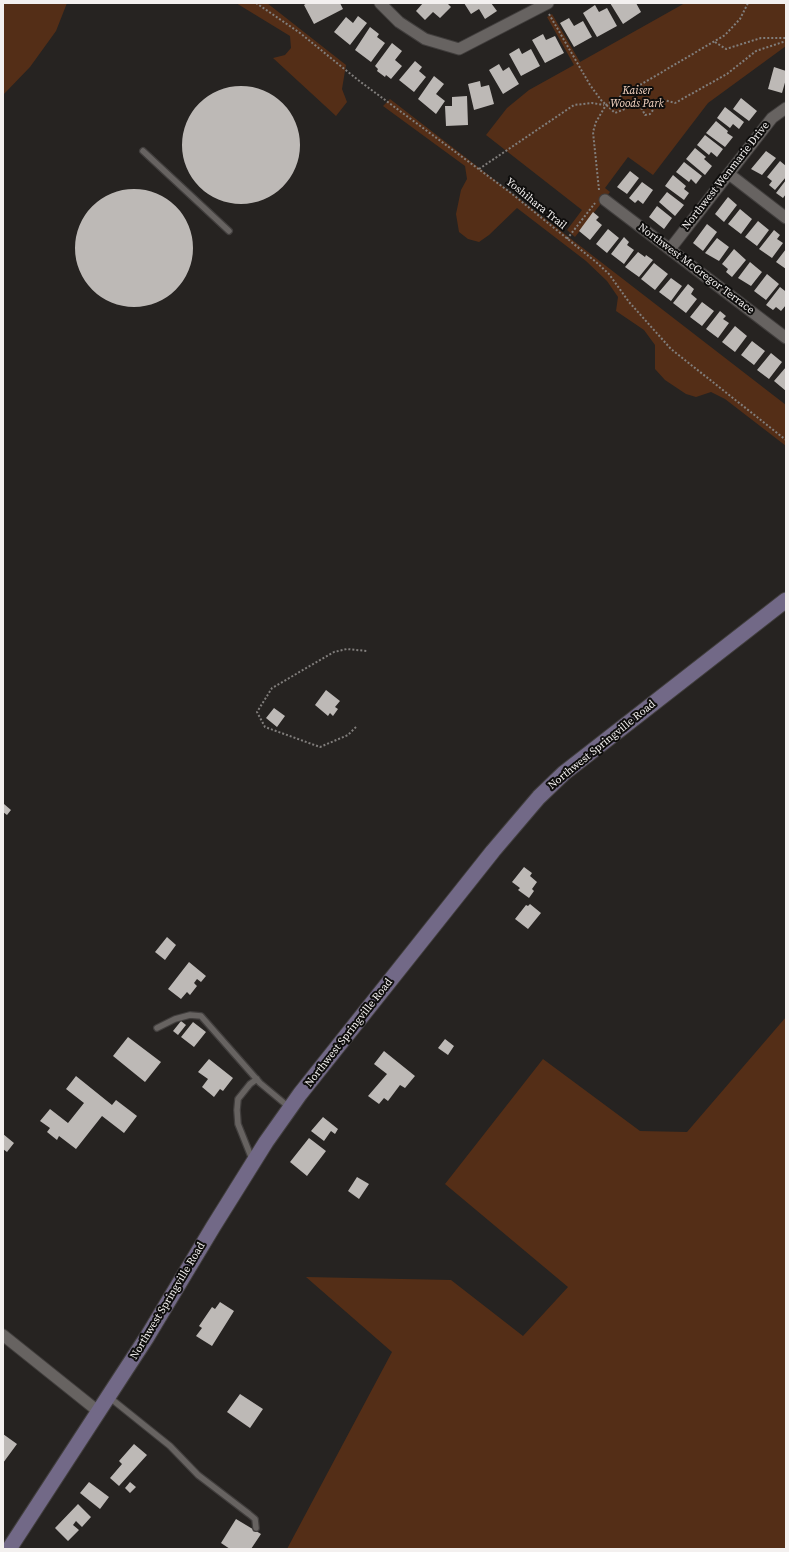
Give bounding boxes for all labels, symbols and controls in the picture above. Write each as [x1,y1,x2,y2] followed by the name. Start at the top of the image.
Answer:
[610,84,664,110] park label: Kaiser Woods Park
[680,119,772,233] street label: Northwest Wenmarie Drive
[503,175,569,233] street label: Yoshihara Trail
[635,221,757,317] street label: Northwest McGregor Terrace
[546,698,658,792] street label: Northwest Springville Road
[302,976,396,1090] street label: Northwest Springville Road
[128,1240,208,1362] street label: Northwest Springville Road

